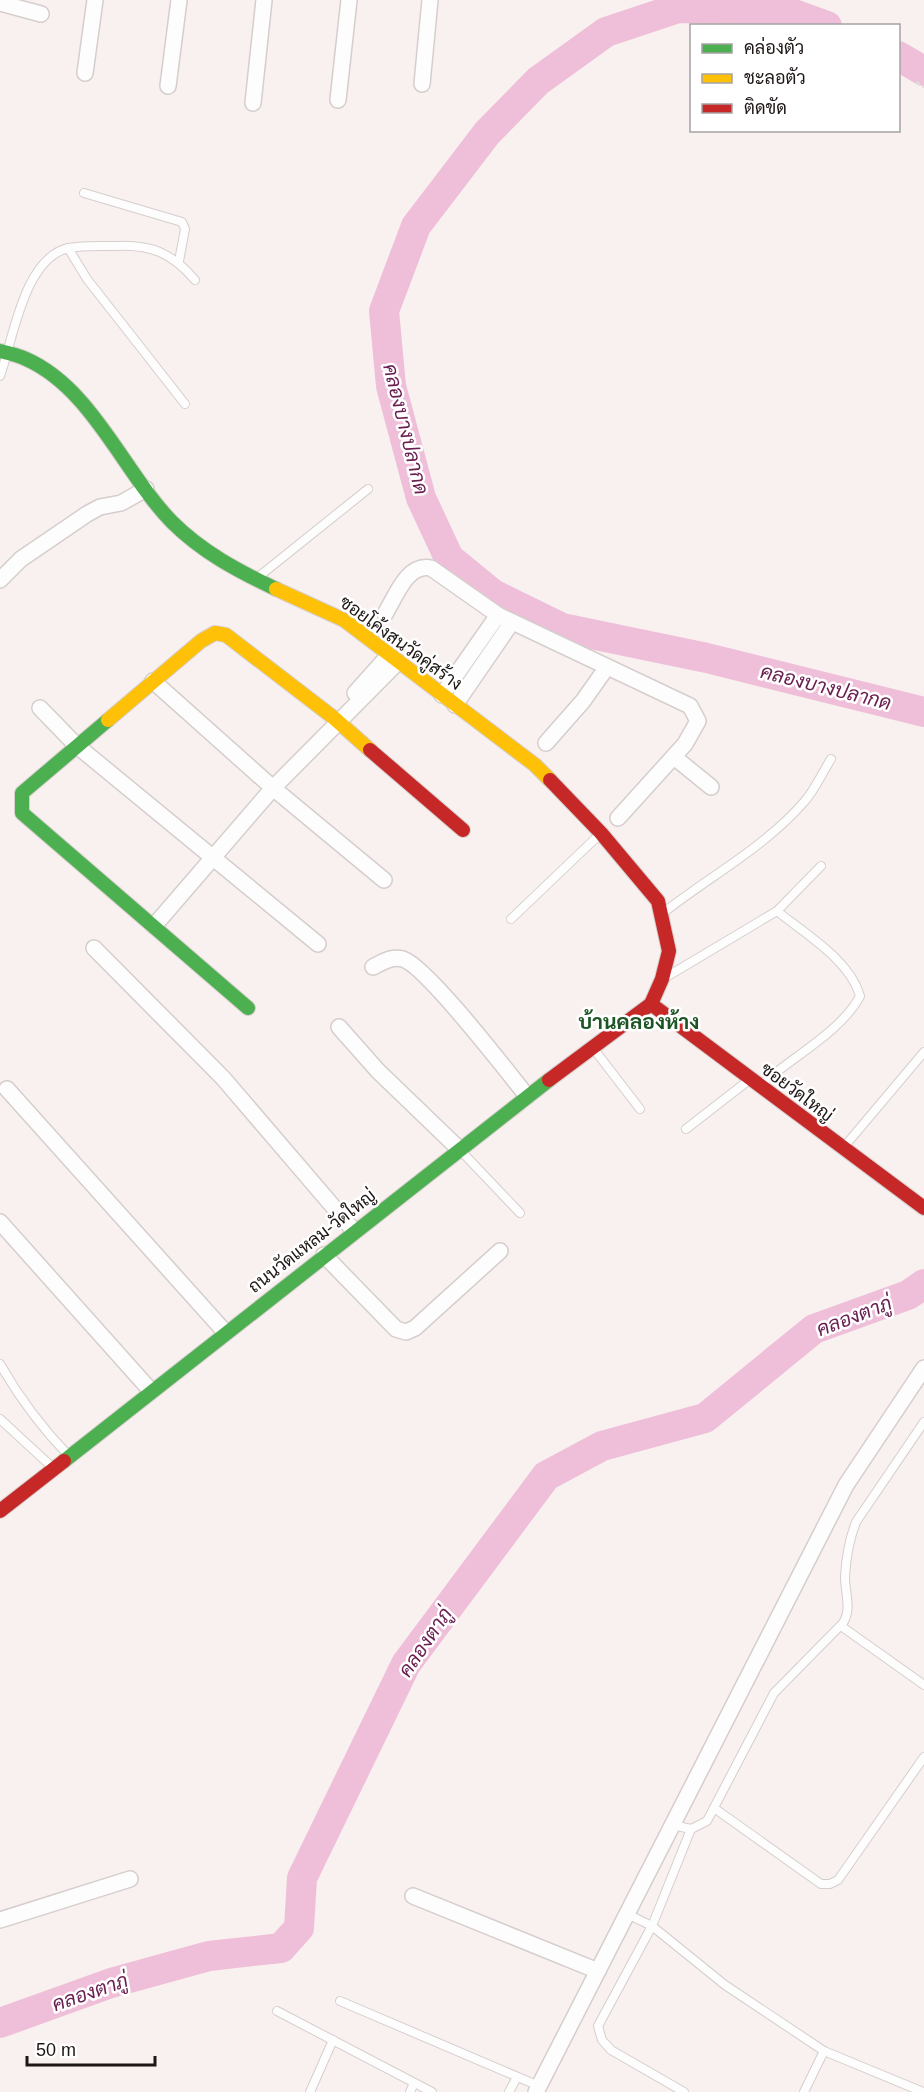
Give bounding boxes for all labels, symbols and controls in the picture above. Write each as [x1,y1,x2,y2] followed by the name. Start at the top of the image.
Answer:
[690,24,900,132] legend
[744,36,804,58] text: คล่องตัว
[744,67,806,88] text: ชะลอตัว
[744,97,787,118] text: ติดขัด
[379,361,433,497] water label: คลองบางปลากด
[334,589,468,697] street label: ซอยโค้งสนวัดคู่สร้าง
[758,660,894,714] water label: คลองบางปลากด
[579,1009,699,1033] district label: บ้านคลองห้าง
[756,1056,839,1126] street label: ซอยวัดใหญ่
[243,1183,380,1298] street label: ถนนวัดแหลม-วัดใหญ่
[813,1290,897,1344] water label: คลองตาภู่
[393,1602,460,1683] water label: คลองตาภู่
[49,1968,133,2019] water label: คลองตาภู่
[27,2029,154,2067] scale bar
[36,2040,76,2060] text: 50 m

